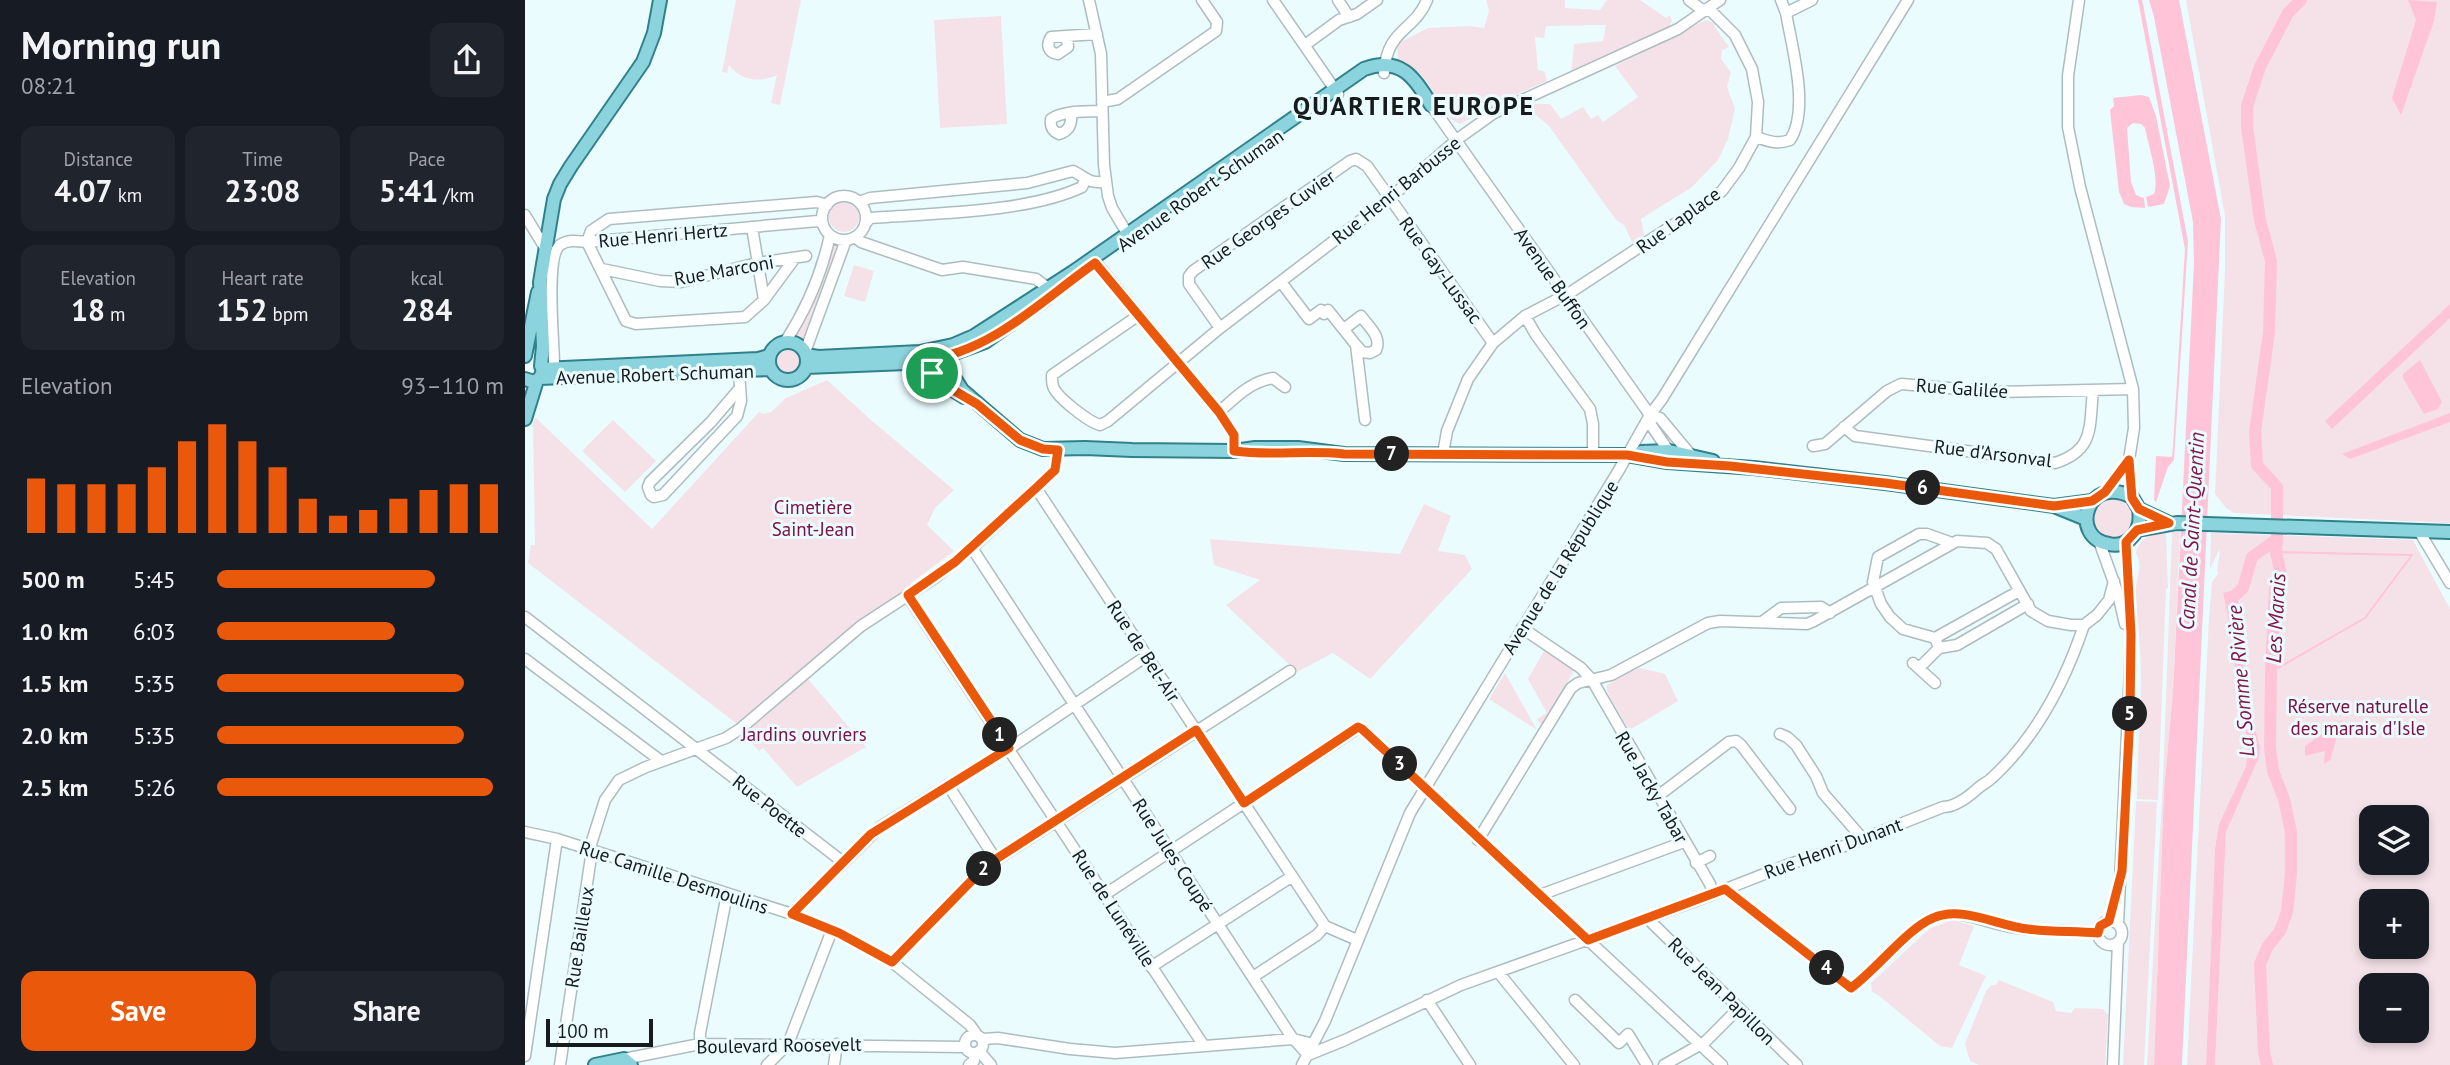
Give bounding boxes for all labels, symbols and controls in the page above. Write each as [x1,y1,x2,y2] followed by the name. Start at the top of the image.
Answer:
[21,20,221,69] text: Morning run
[430,23,504,97] button: share
[21,71,76,100] text: 08:21
[1293,89,1535,122] district label: QUARTIER EUROPE
[1112,123,1288,257] street label: Avenue Robert Schuman
[1327,131,1465,249] street label: Rue Henri Barbusse
[63,147,133,171] text: Distance
[242,147,283,171] text: Time
[408,147,445,171] text: Pace
[1196,164,1340,274] street label: Rue Georges Cuvier
[54,171,113,210] text: 4.07
[224,171,301,210] text: 23:08
[379,171,438,210] text: 5:41
[1631,181,1725,259] street label: Rue Laplace
[113,183,142,207] text: km
[438,183,475,207] text: /km
[1394,212,1488,328] street label: Rue Gay-Lussac
[597,217,729,253] street label: Rue Henri Hertz
[1509,223,1597,333] street label: Avenue Buffon
[672,249,776,291] street label: Rue Marconi
[60,266,136,290] text: Elevation
[221,266,304,290] text: Heart rate
[411,266,443,290] text: kcal
[71,290,105,329] text: 18
[216,290,267,329] text: 152
[401,290,452,329] text: 284
[105,302,125,326] text: m
[267,302,309,326] text: bpm
[902,343,962,403] pin
[913,354,951,392] icon: arrive
[556,359,754,389] street label: Avenue Robert Schuman
[21,371,113,400] text: Elevation
[401,371,504,400] text: 93–110 m
[1915,373,2009,403] street label: Rue Galilée
[2173,431,2210,631] water label: Canal de Saint-Quentin
[1933,434,2054,472] street label: Rue d'Arsonval
[1375,436,1409,472] pin: 7
[1386,441,1397,465] text: 7
[1905,470,1941,505] pin: 6
[1497,475,1623,659] street label: Avenue de la République
[1917,475,1928,499] text: 6
[772,495,854,541] park label: Cimetière Saint-Jean
[21,565,84,594] text: 500 m
[133,565,176,594] text: 5:45
[2260,572,2291,664] water label: Les Marais
[1102,595,1186,707] street label: Rue de Bel-Air
[2220,604,2261,758] water label: La Somme Rivière
[21,617,88,646] text: 1.0 km
[133,617,176,646] text: 6:03
[21,669,88,698] text: 1.5 km
[133,669,176,698] text: 5:35
[2287,694,2429,740] park label: Réserve naturelle des marais d'Isle
[2113,696,2147,732] pin: 5
[2124,701,2135,725] text: 5
[983,718,1017,752] pin: 1
[21,721,88,750] text: 2.0 km
[133,721,176,750] text: 5:35
[740,722,867,746] park label: Jardins ouvriers
[994,722,1005,746] text: 1
[1610,727,1694,848] street label: Rue Jacky Tabar
[1383,746,1417,782] pin: 3
[1394,751,1405,775] text: 3
[728,769,812,843] street label: Rue Poette
[21,773,88,802] text: 2.5 km
[133,773,176,802] text: 5:26
[1127,794,1219,916] street label: Rue Jules Coupé
[2359,805,2429,1043] map controls
[2359,805,2429,875] button: layers
[1761,812,1906,884] street label: Rue Henri Dunant
[576,835,772,919] street label: Rue Camille Desmoulins
[1067,845,1161,971] street label: Rue de Lunéville
[967,852,1001,886] pin: 2
[978,856,989,880] text: 2
[559,884,599,989] street label: Rue Bailleux
[2359,889,2429,959] button: +
[1663,932,1781,1050] street label: Rue Jean Papillon
[1809,950,1845,986] pin: 4
[1821,955,1832,979] text: 4
[21,971,256,1051] button: Save
[270,971,504,1051] button: Share
[2359,973,2429,1043] button: −
[546,1016,653,1048] scale bar
[557,1019,609,1043] text: 100 m
[696,1032,862,1058] street label: Boulevard Roosevelt

